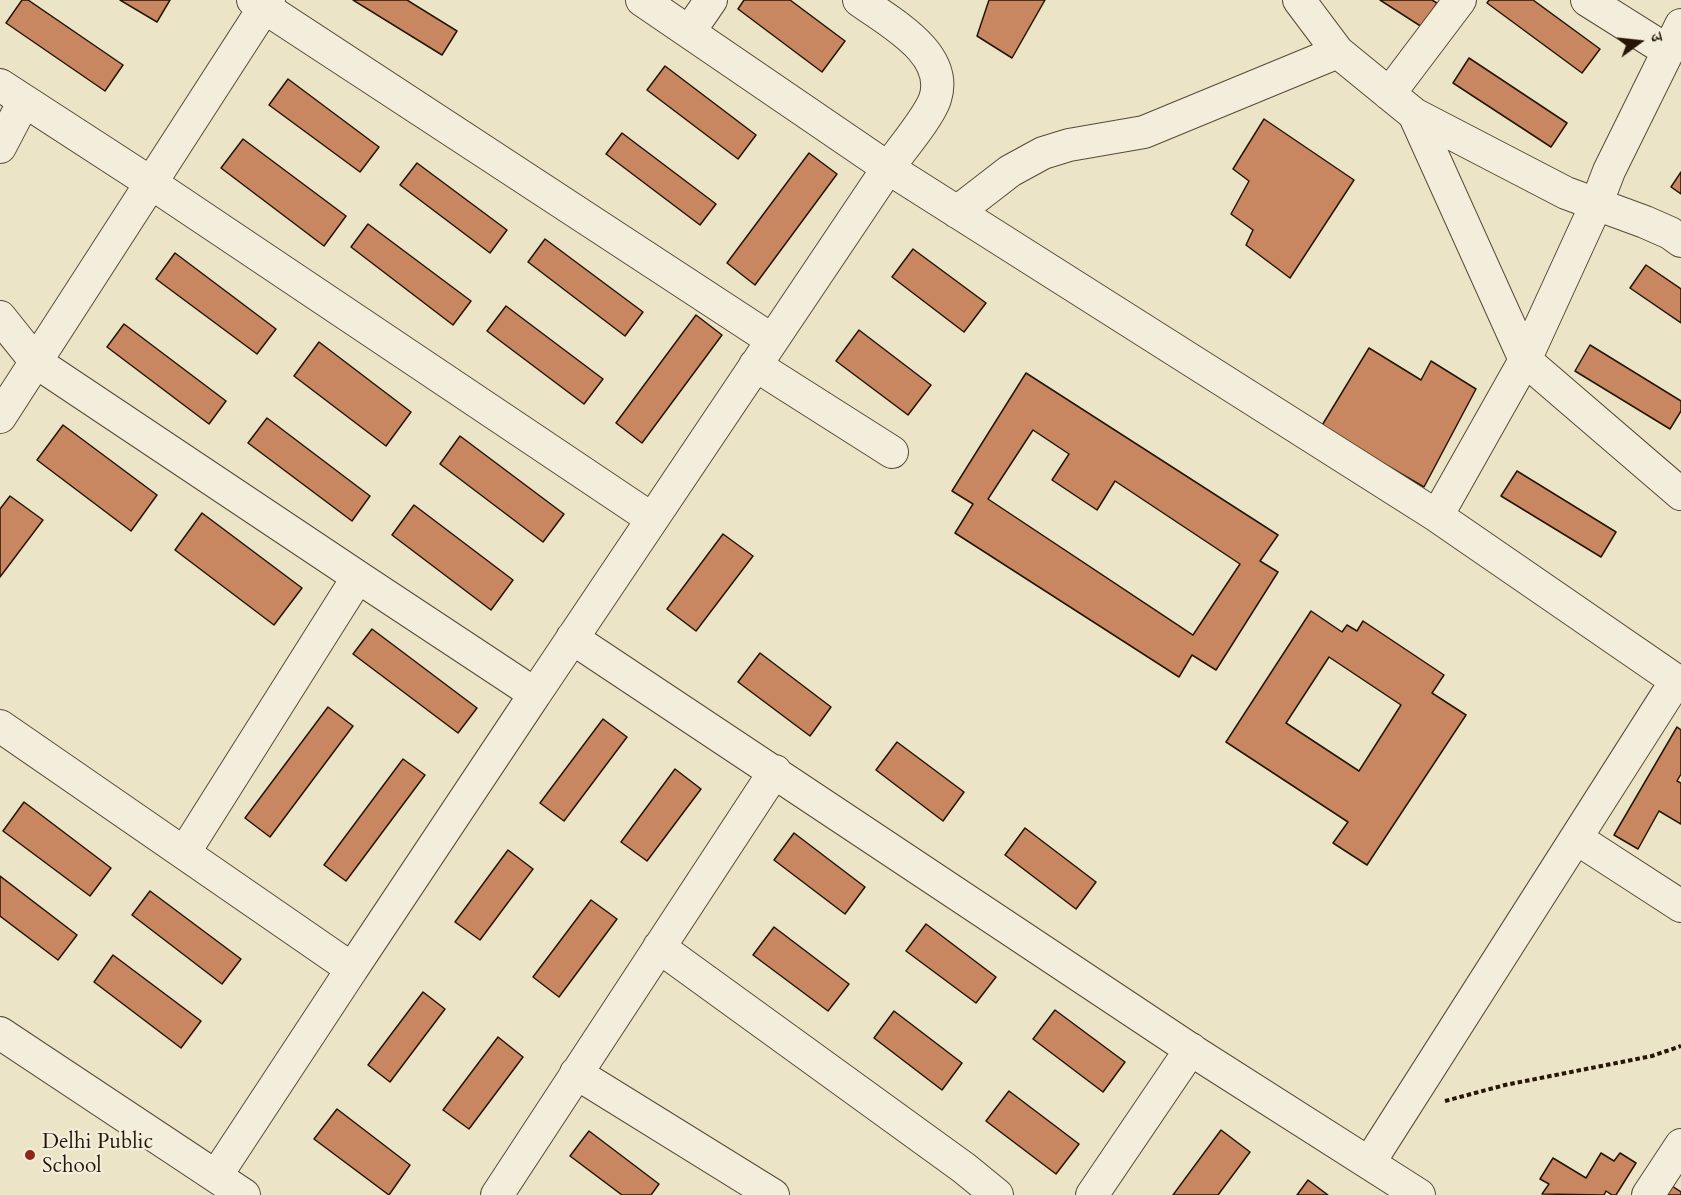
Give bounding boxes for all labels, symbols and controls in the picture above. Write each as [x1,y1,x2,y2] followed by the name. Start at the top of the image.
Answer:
[1609,12,1669,72] north arrow
[1645,31,1668,44] text: उ
[42,1130,153,1180] place label: Delhi Public School
[23,1148,37,1162] marker: Delhi Public School

